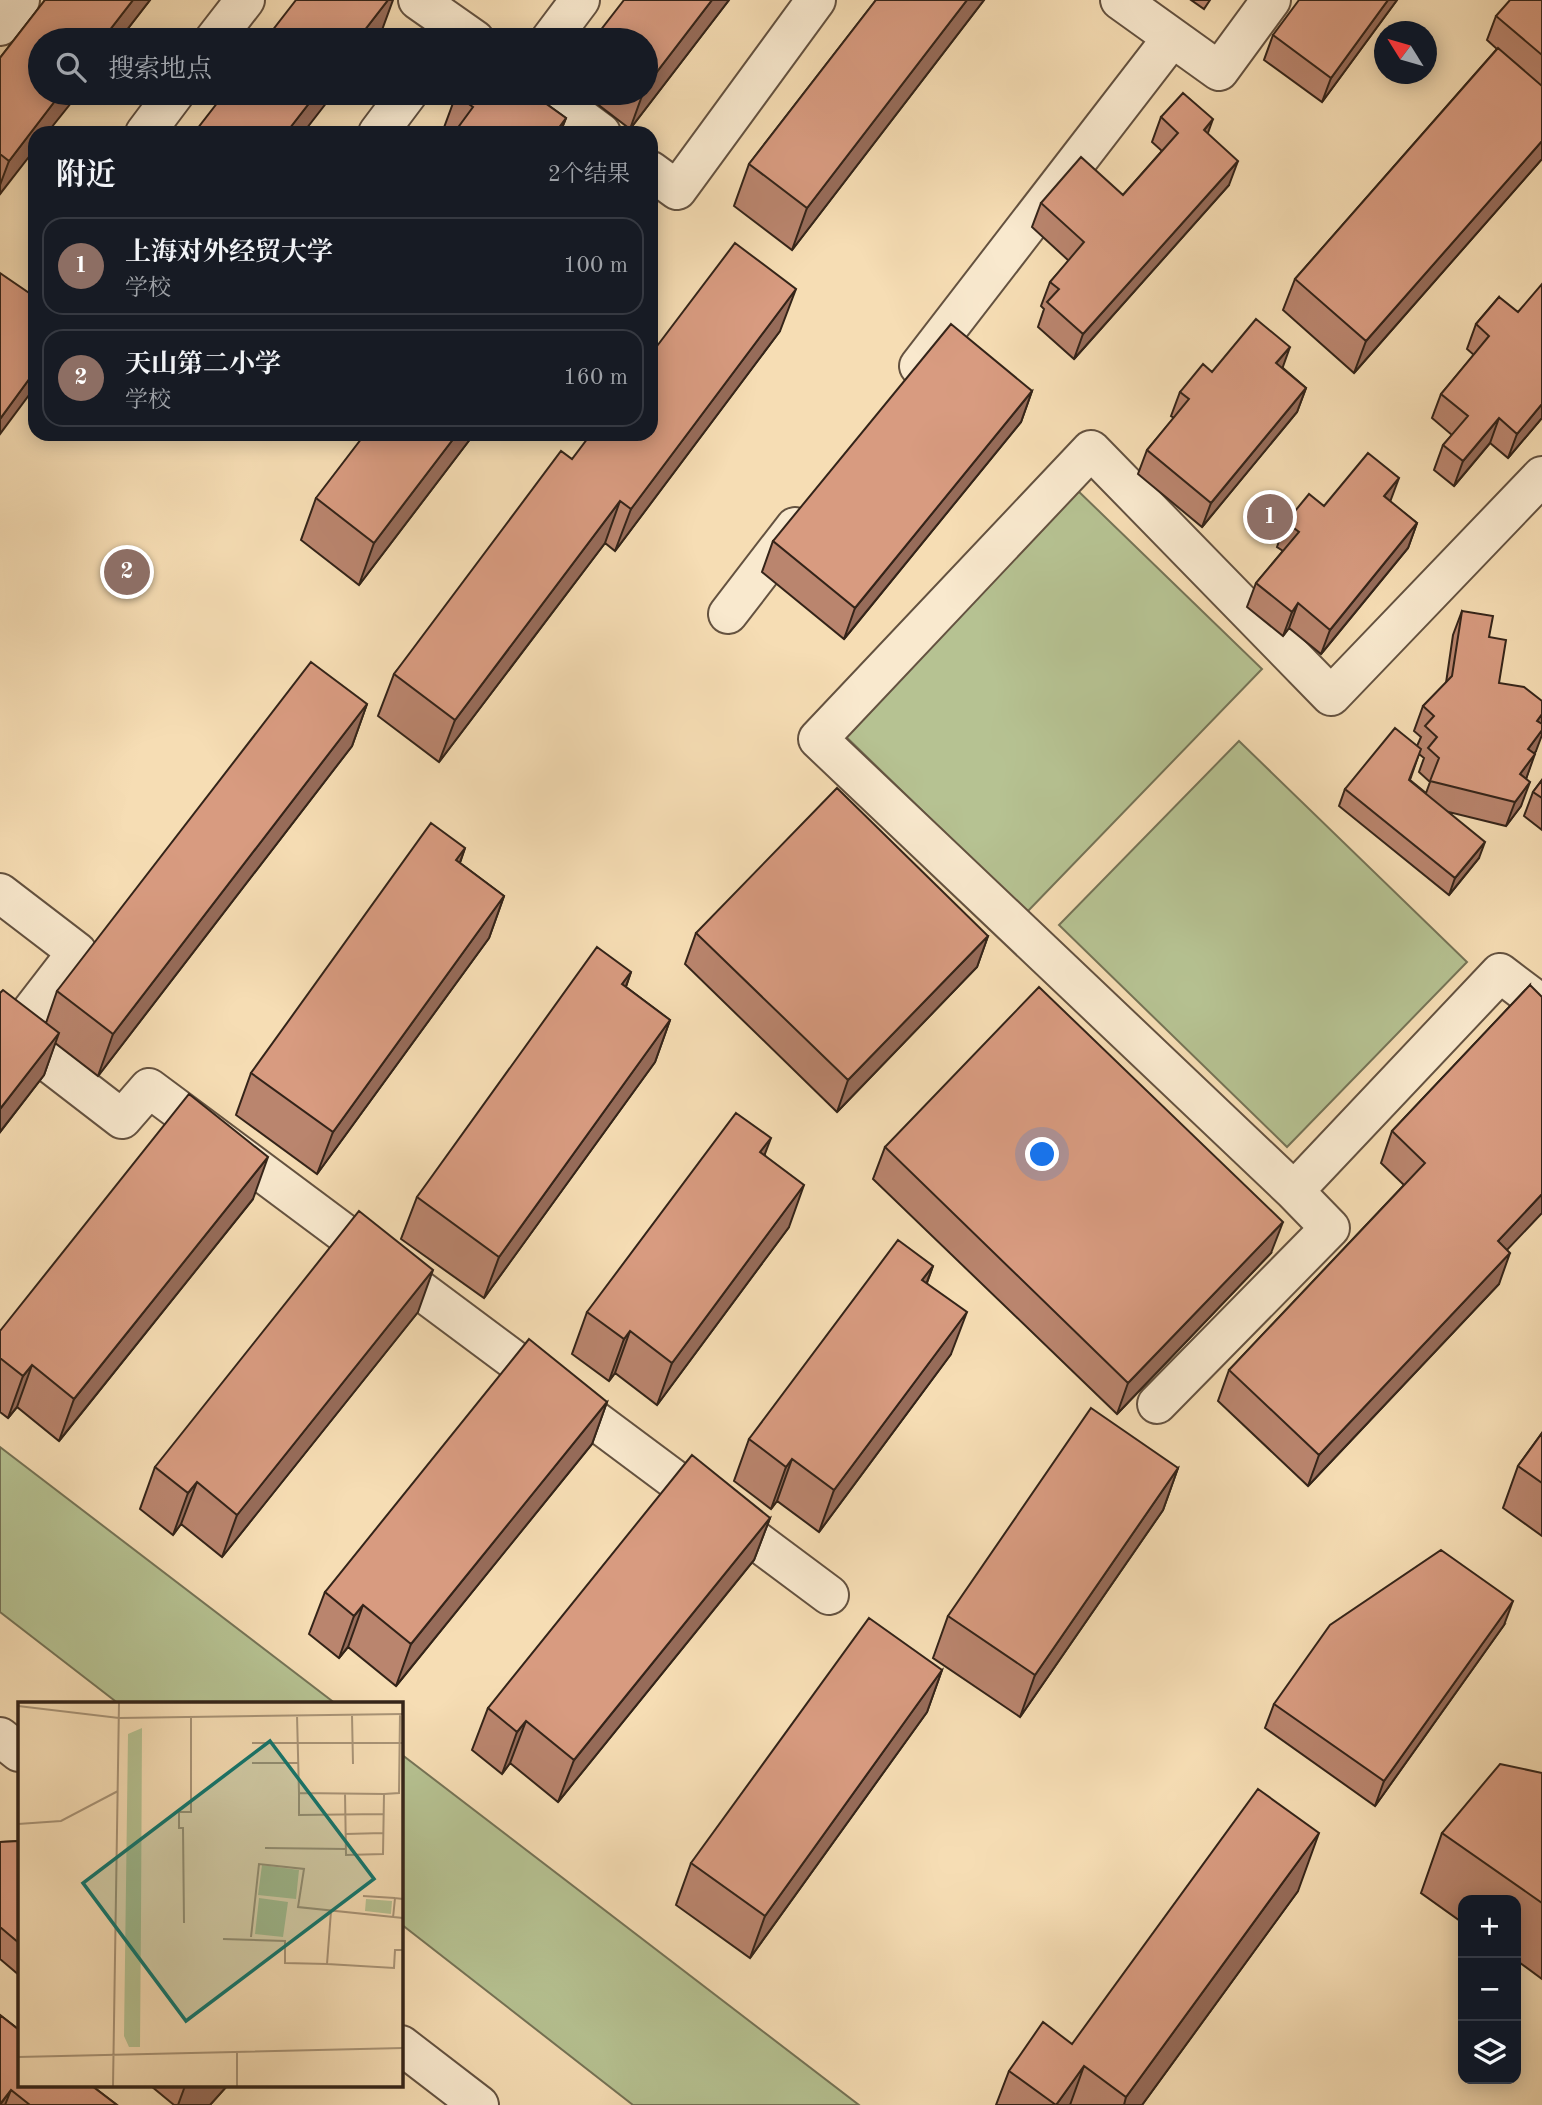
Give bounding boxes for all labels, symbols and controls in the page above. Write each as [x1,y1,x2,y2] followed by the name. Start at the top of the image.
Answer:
[1374,21,1437,84] north arrow
[28,28,658,105] search box
[52,48,90,86] icon: search
[108,57,212,83] text: 搜索地点
[56,161,116,191] text: 附近
[548,163,630,186] text: 2个结果
[125,240,333,266] text: 上海对外经贸大学
[74,254,88,277] text: 1
[563,254,628,277] text: 100 m
[125,277,171,300] text: 学校
[125,352,281,378] text: 天山第二小学
[74,366,88,389] text: 2
[563,366,628,389] text: 160 m
[125,389,171,412] text: 学校
[1247,491,1293,543] pin: 1
[104,546,150,598] pin: 2
[1025,1137,1059,1171] your location
[18,1702,402,2088] inset map
[1458,1895,1521,2084] map controls
[1458,1895,1521,1958] button: +
[1458,1958,1521,2021] button: −
[1458,2021,1521,2084] button: layers

